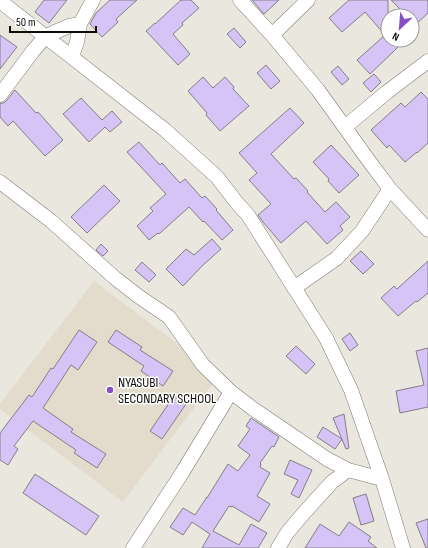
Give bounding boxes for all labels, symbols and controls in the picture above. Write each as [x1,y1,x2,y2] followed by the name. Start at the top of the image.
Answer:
[10,8,96,34] scale bar
[380,8,420,48] north arrow
[16,15,36,30] text: 50 m
[390,29,401,44] text: N
[118,374,216,407] place label: NYASUBI SECONDARY SCHOOL
[105,385,115,395] marker: NYASUBI SECONDARY SCHOOL

